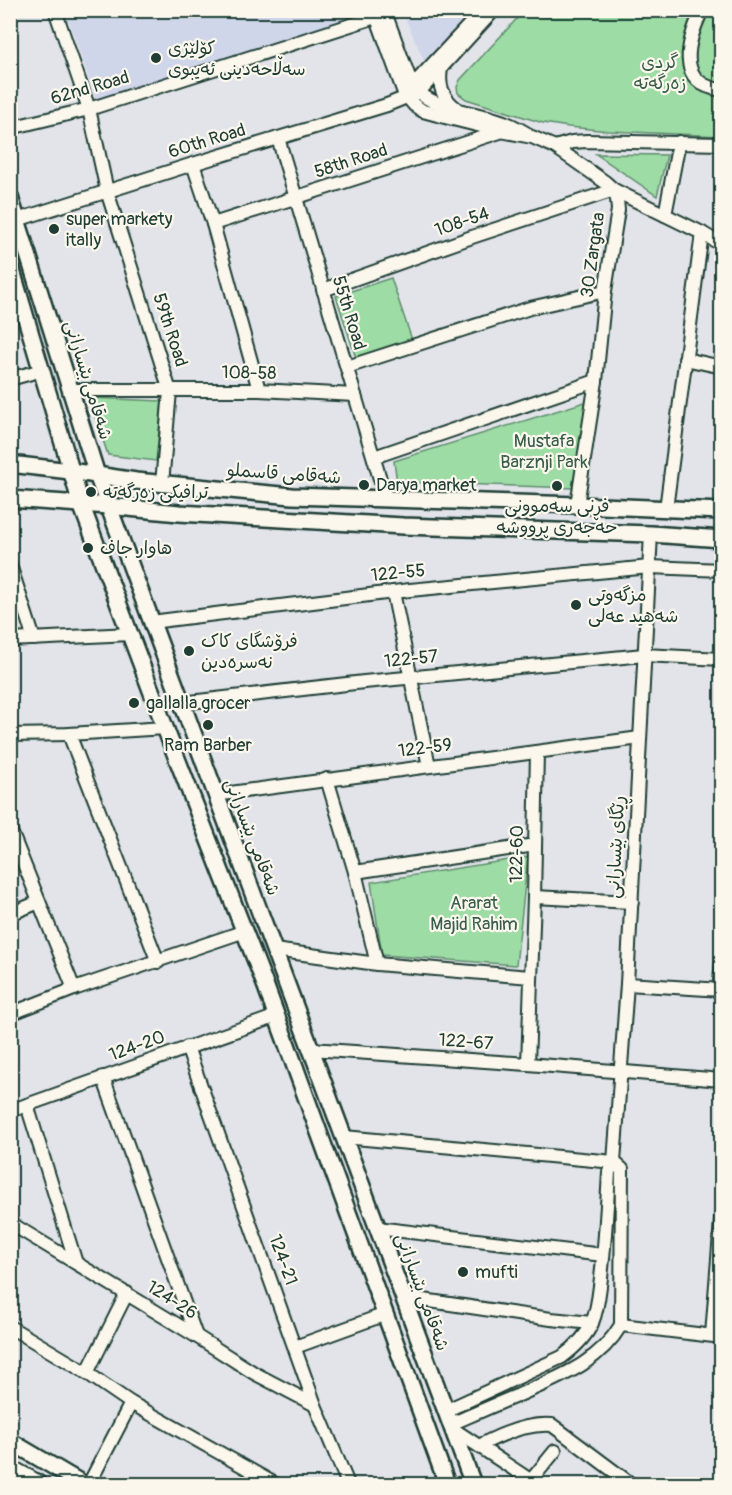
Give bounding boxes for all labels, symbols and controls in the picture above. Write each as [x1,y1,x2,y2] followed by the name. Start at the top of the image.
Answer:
[168,37,306,81] place label: کۆلێژی سەڵاحەدینی ئەیبوی
[149,51,163,65] marker: کۆلێژی سەڵاحەدینی ئەیبوی
[634,51,686,95] park label: گردی زەرگەتە
[48,66,132,110] street label: 62nd Road
[166,118,248,164] street label: 60th Road
[311,138,391,184] street label: 58th Road
[432,202,493,242] street label: 108-54
[66,208,173,252] place label: super markety itally
[576,211,610,299] street label: 30 Zargata
[47,222,61,236] marker: super markety itally
[327,273,371,353] street label: 55th Road
[147,290,193,370] street label: 59th Road
[59,317,117,443] street label: شەقامی بێسارانی
[221,361,277,385] street label: 108-58
[500,430,588,474] park label: Mustafa Barznji Park
[225,458,342,489] street label: شەقامی قاسملو
[376,474,477,497] place label: Darya market
[357,478,371,492] marker: Darya market
[550,479,564,493] marker: فڕنی سەموونی حەجەری پرووشە
[103,481,209,504] place label: ترافیکی زەرگەتە
[84,485,98,499] marker: ترافیکی زەرگەتە
[496,495,618,539] place label: فڕنی سەموونی حەجەری پرووشە
[100,537,172,560] place label: هاوار جاف
[81,541,95,555] marker: هاوار جاف
[370,559,426,587] street label: 122-55
[588,584,678,628] place label: مزگەوتی شەهید عەلی
[569,598,583,612] marker: مزگەوتی شەهید عەلی
[201,630,298,674] place label: فرۆشگای کاک نەسرەدین
[182,644,196,658] marker: فرۆشگای کاک نەسرەدین
[383,645,440,673] street label: 122-57
[146,692,251,715] place label: gallalla grocer
[127,696,141,710] marker: gallalla grocer
[201,718,215,732] marker: Ram Barber
[397,733,453,763] street label: 122-59
[164,734,252,757] place label: Ram Barber
[219,775,285,899] street label: شەقامی بێسارانی
[602,795,633,899] street label: ڕێگای بێسارانی
[505,825,529,883] street label: 122-60
[430,892,518,936] park label: Ararat Majid Rahim
[106,1025,168,1067] street label: 124-20
[438,1029,495,1055] street label: 122-67
[390,1230,454,1354] street label: شەقامی بێسارانی
[263,1231,303,1289] street label: 124-21
[475,1261,518,1284] place label: mufti
[456,1265,470,1279] marker: mufti
[142,1275,202,1325] street label: 124-26

